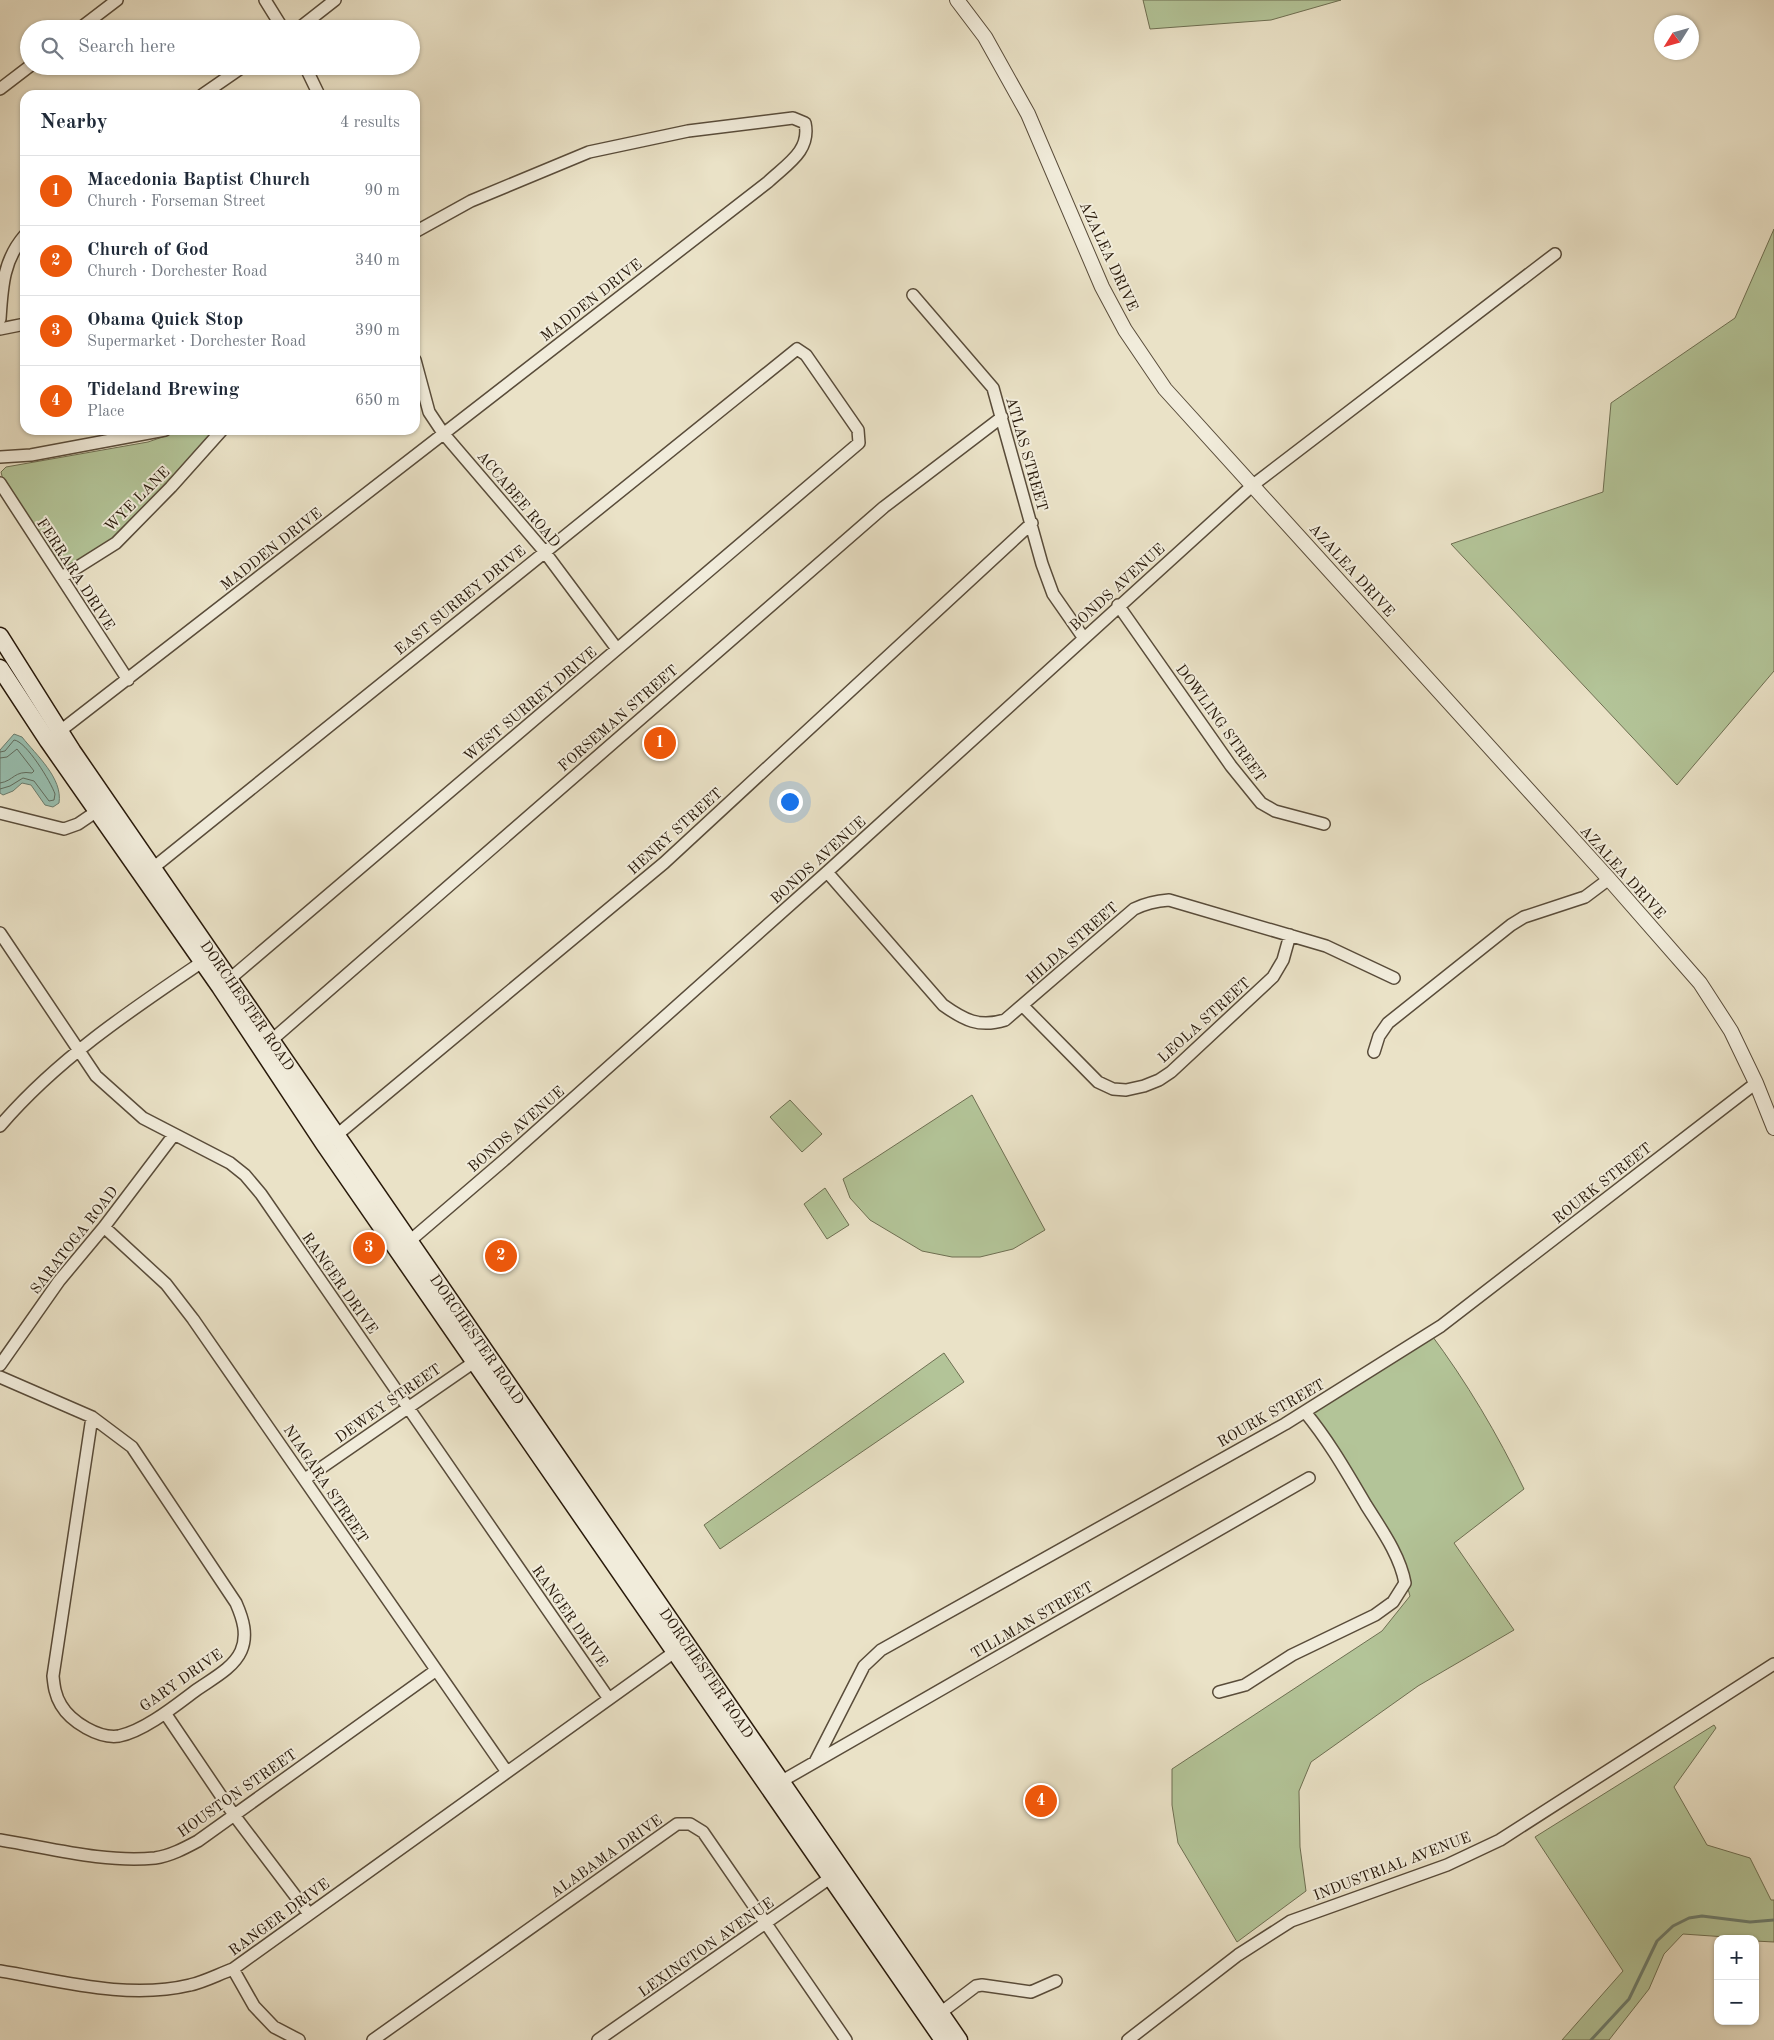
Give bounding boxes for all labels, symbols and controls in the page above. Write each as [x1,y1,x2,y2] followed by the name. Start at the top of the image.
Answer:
[1654,15,1699,60] north arrow
[20,20,420,75] search box
[38,34,66,62] icon: search
[78,38,175,57] text: Search here
[40,112,108,133] text: Nearby
[340,115,400,131] text: 4 results
[87,171,310,190] text: Macedonia Baptist Church
[51,183,61,199] text: 1
[364,183,400,199] text: 90 m
[87,194,265,210] text: Church · Forseman Street
[1076,200,1140,314] street label: AZALEA DRIVE
[87,241,209,260] text: Church of God
[51,253,61,269] text: 2
[355,253,400,269] text: 340 m
[539,257,645,345] street label: MADDEN DRIVE
[87,264,267,280] text: Church · Dorchester Road
[87,311,243,330] text: Obama Quick Stop
[51,323,61,339] text: 3
[355,323,400,339] text: 390 m
[87,334,306,350] text: Supermarket · Dorchester Road
[87,381,239,400] text: Tideland Brewing
[51,393,61,409] text: 4
[355,393,400,409] text: 650 m
[1002,396,1049,513] street label: ATLAS STREET
[87,404,124,420] text: Place
[473,449,562,551] street label: ACCABEE ROAD
[103,465,173,535] street label: WYE LANE
[219,506,325,594] street label: MADDEN DRIVE
[33,516,116,633] street label: FERRARA DRIVE
[1305,522,1396,620] street label: AZALEA DRIVE
[1068,542,1168,635] street label: BONDS AVENUE
[393,544,529,659] street label: EAST SURREY DRIVE
[462,645,600,765] street label: WEST SURREY DRIVE
[1172,662,1267,786] street label: DOWLING STREET
[556,663,682,775] street label: FORSEMAN STREET
[644,724,676,762] pin: 1
[626,786,726,878] street label: HENRY STREET
[777,789,803,815] your location
[769,815,869,908] street label: BONDS AVENUE
[1576,824,1667,922] street label: AZALEA DRIVE
[1024,900,1122,988] street label: HILDA STREET
[196,939,296,1074] street label: DORCHESTER ROAD
[1156,976,1254,1066] street label: LEOLA STREET
[466,1084,568,1176] street label: BONDS AVENUE
[1551,1141,1655,1227] street label: ROURK STREET
[29,1184,122,1298] street label: SARATOGA ROAD
[353,1229,385,1267] pin: 3
[298,1230,379,1337] street label: RANGER DRIVE
[485,1237,517,1275] pin: 2
[426,1273,526,1408] street label: DORCHESTER ROAD
[333,1362,445,1446] street label: DEWEY STREET
[1216,1378,1328,1451] street label: ROURK STREET
[280,1423,370,1546] street label: NIAGARA STREET
[528,1563,609,1670] street label: RANGER DRIVE
[969,1580,1097,1662] street label: TILLMAN STREET
[656,1606,755,1742] street label: DORCHESTER ROAD
[138,1647,226,1715] street label: GARY DRIVE
[175,1747,300,1841] street label: HOUSTON STREET
[1025,1782,1057,1820] pin: 4
[548,1813,666,1901] street label: ALABAMA DRIVE
[1312,1830,1473,1904] street label: INDUSTRIAL AVENUE
[227,1877,333,1960] street label: RANGER DRIVE
[636,1896,777,2001] street label: LEXINGTON AVENUE
[1714,1935,1759,2025] map controls
[1714,1935,1759,1980] button: +
[1714,1980,1759,2025] button: −

